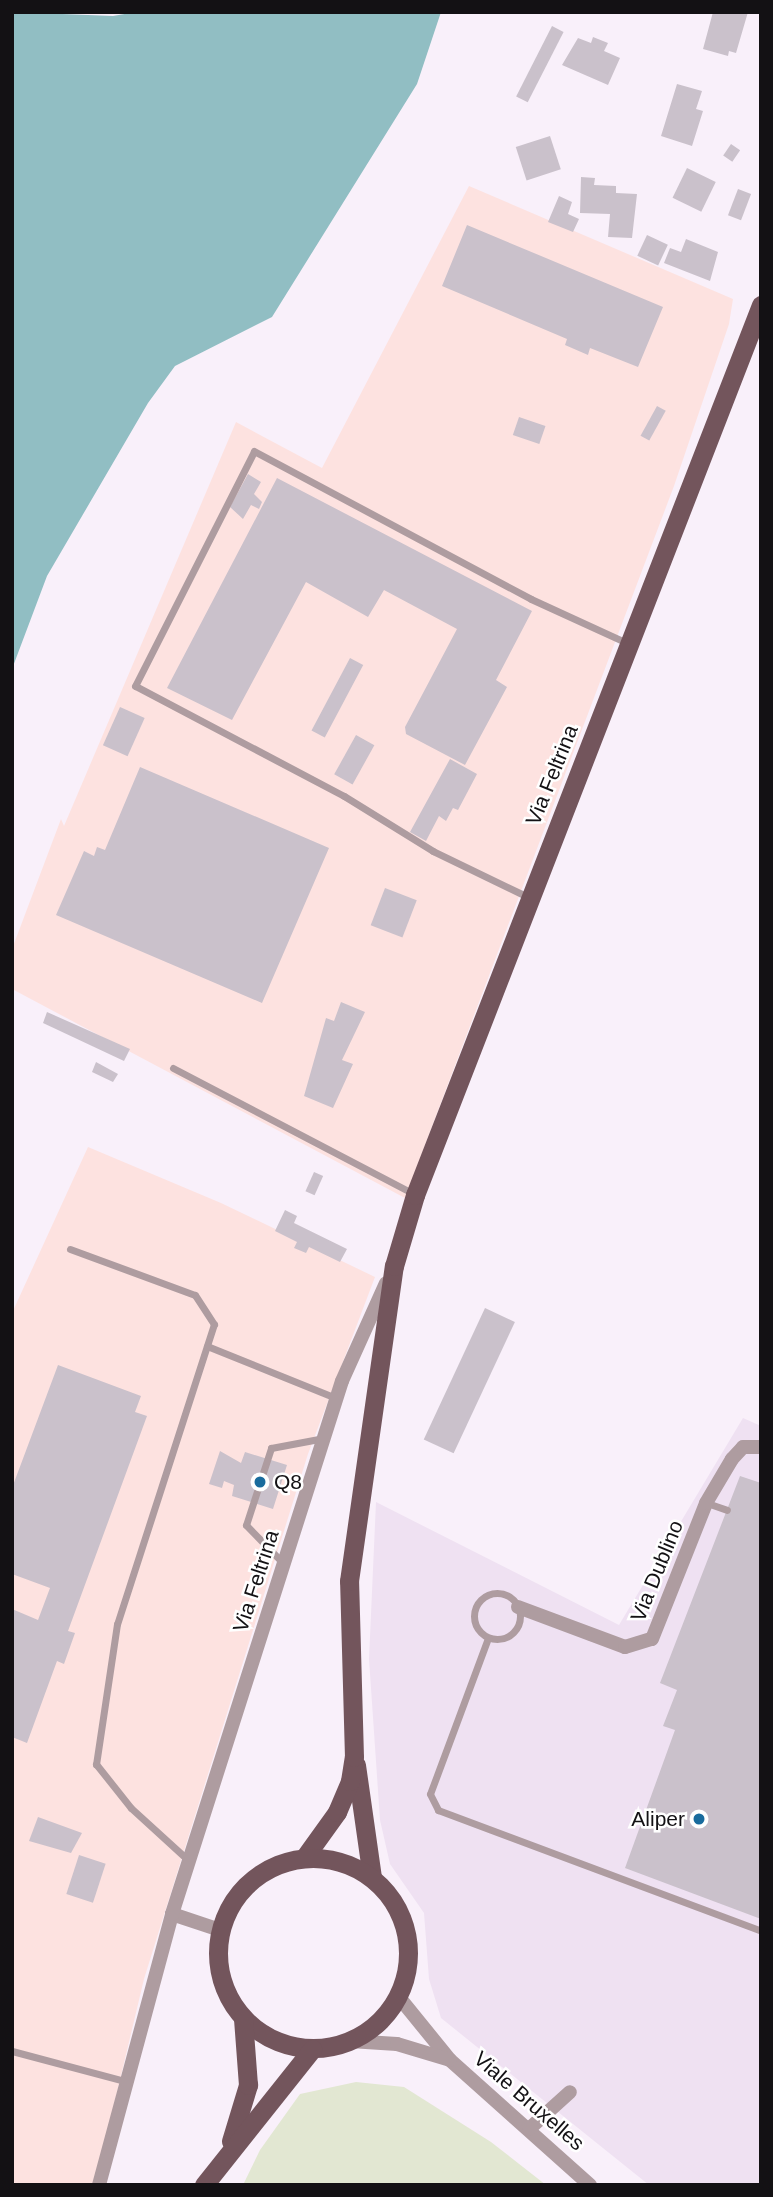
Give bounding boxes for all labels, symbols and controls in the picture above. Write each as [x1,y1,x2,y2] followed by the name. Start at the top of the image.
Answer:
[520,721,584,829] street label: Via Feltrina
[274,1469,302,1495] place label: Q8
[252,1474,268,1490] marker: Q8
[625,1517,689,1625] street label: Via Dublino
[228,1527,284,1635] street label: Via Feltrina
[631,1806,685,1832] place label: Aliper
[691,1811,707,1827] marker: Aliper
[468,2046,590,2156] street label: Viale Bruxelles

